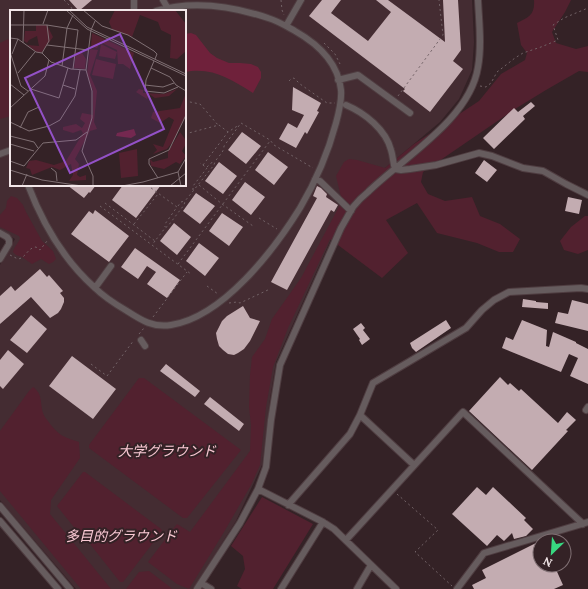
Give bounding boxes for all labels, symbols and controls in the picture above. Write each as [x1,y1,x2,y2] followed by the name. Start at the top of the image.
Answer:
[10,10,186,186] inset map
[118,442,217,460] park label: 大学グラウンド
[65,527,178,545] park label: 多目的グラウンド
[532,533,572,573] north arrow
[541,554,555,570] text: N

